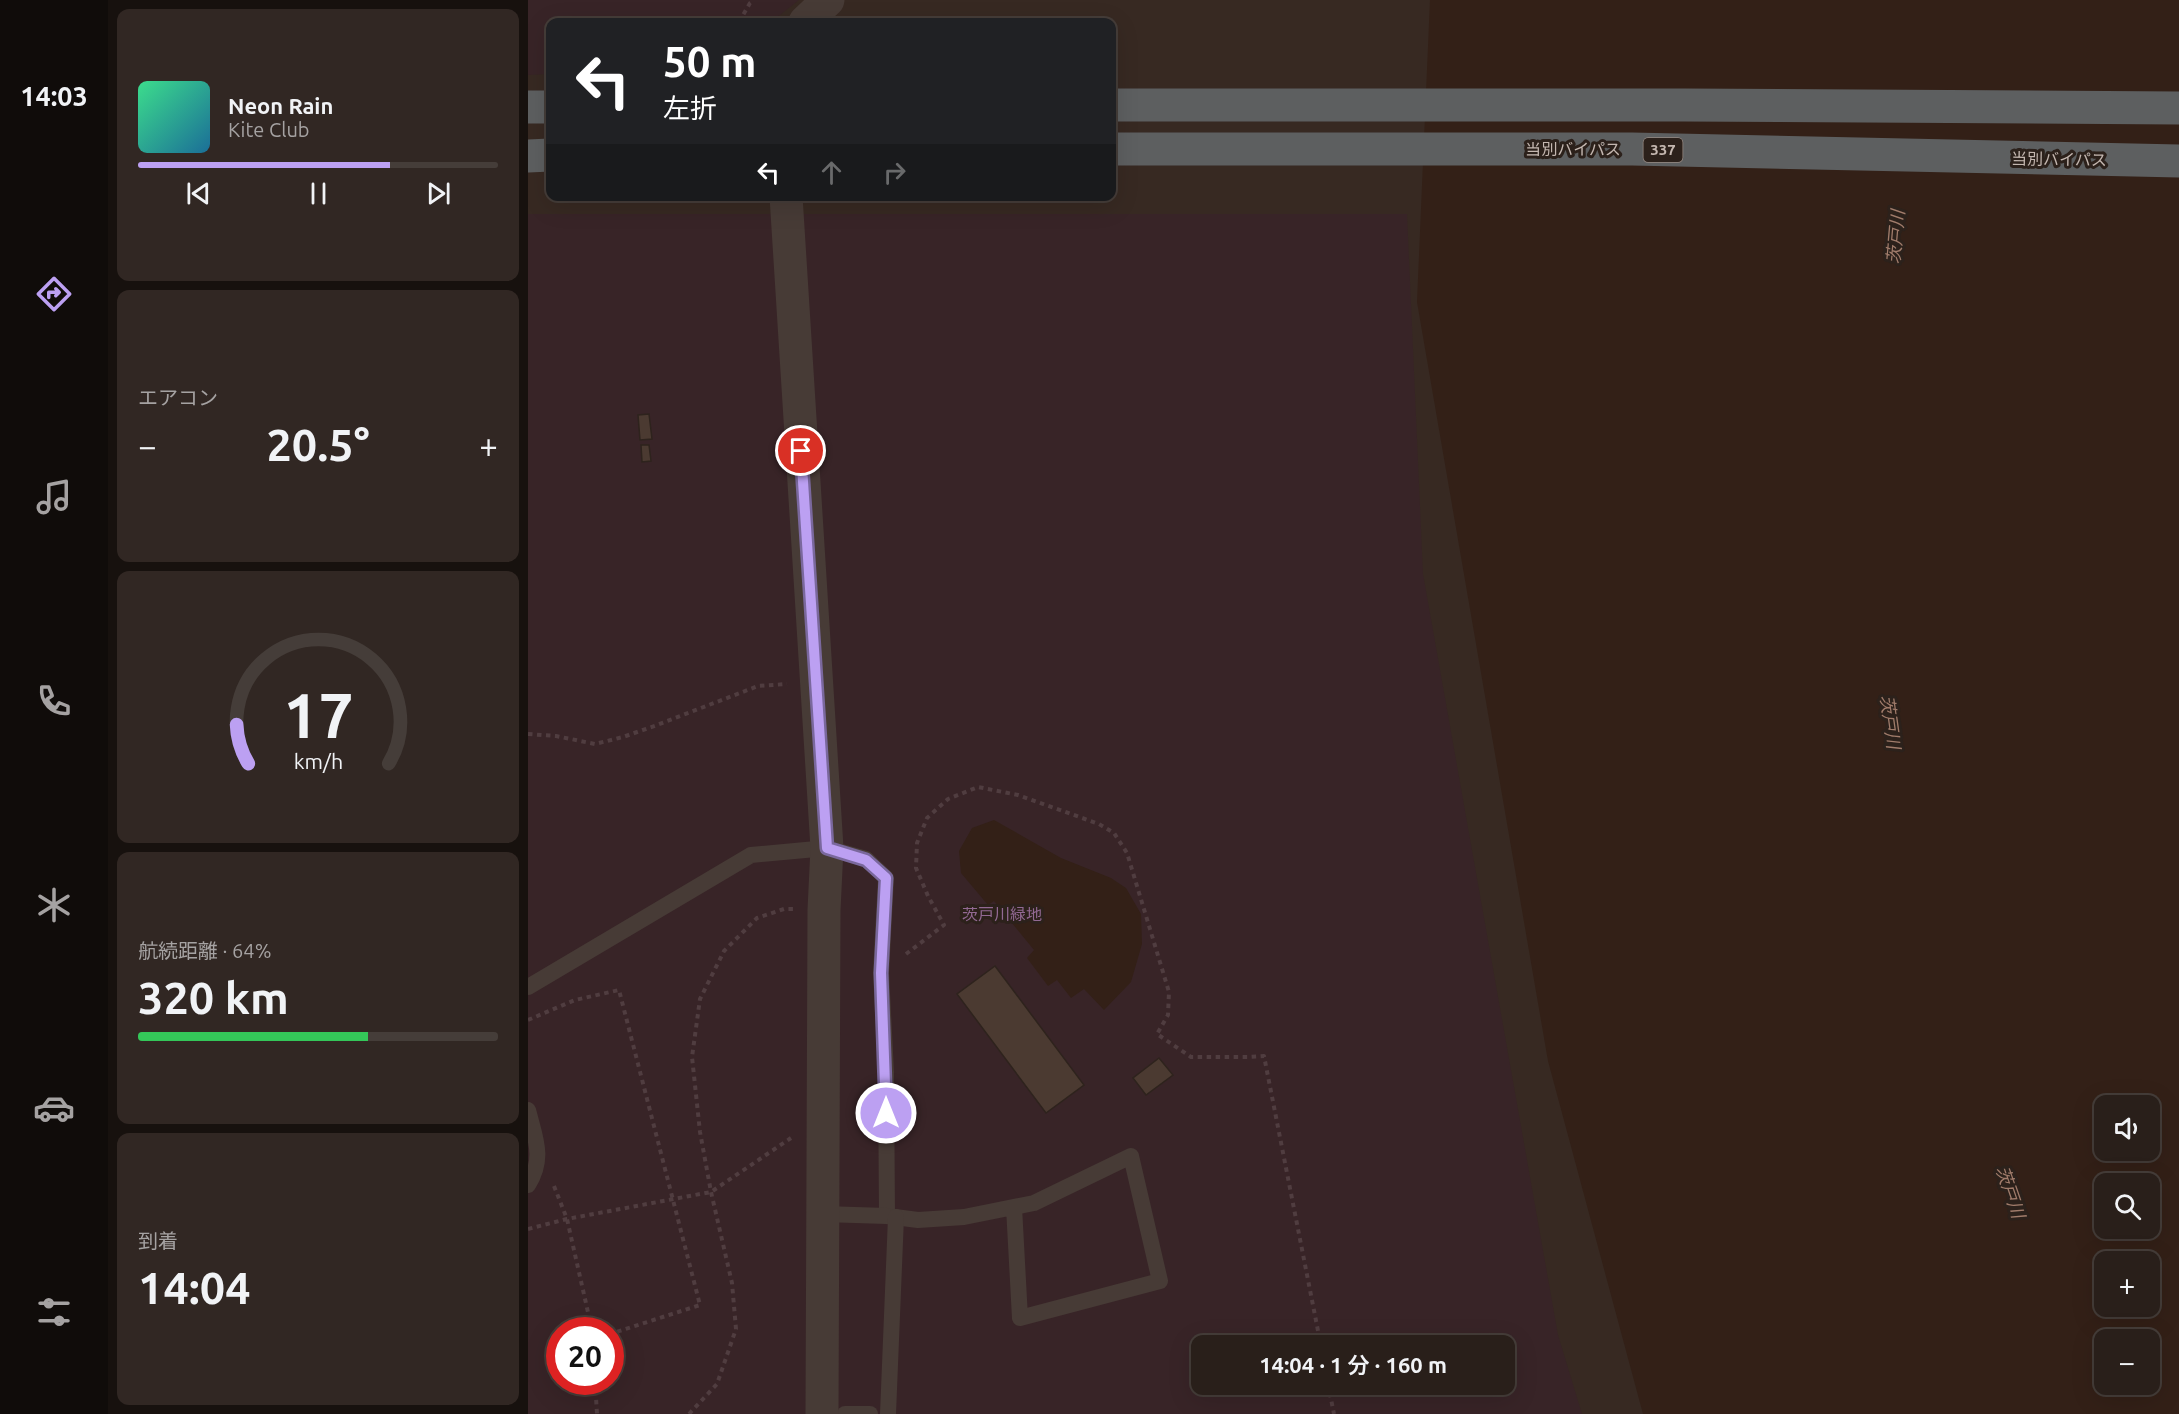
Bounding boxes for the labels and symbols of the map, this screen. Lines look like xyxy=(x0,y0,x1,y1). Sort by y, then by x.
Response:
road number: 337 xyxy=(1644,138,1682,162)
street label: 当別バイパス xyxy=(1525,140,1621,158)
street label: 当別バイパス xyxy=(2011,149,2107,169)
water label: 茨戸川 xyxy=(1883,207,1907,265)
pin xyxy=(775,425,826,476)
water label: 茨戸川 xyxy=(1877,694,1905,752)
park label: 茨戸川緑地 xyxy=(962,905,1042,923)
position arrow xyxy=(854,1081,918,1145)
water label: 茨戸川 xyxy=(1993,1163,2030,1222)
speed limit sign: 20 xyxy=(546,1317,624,1395)

